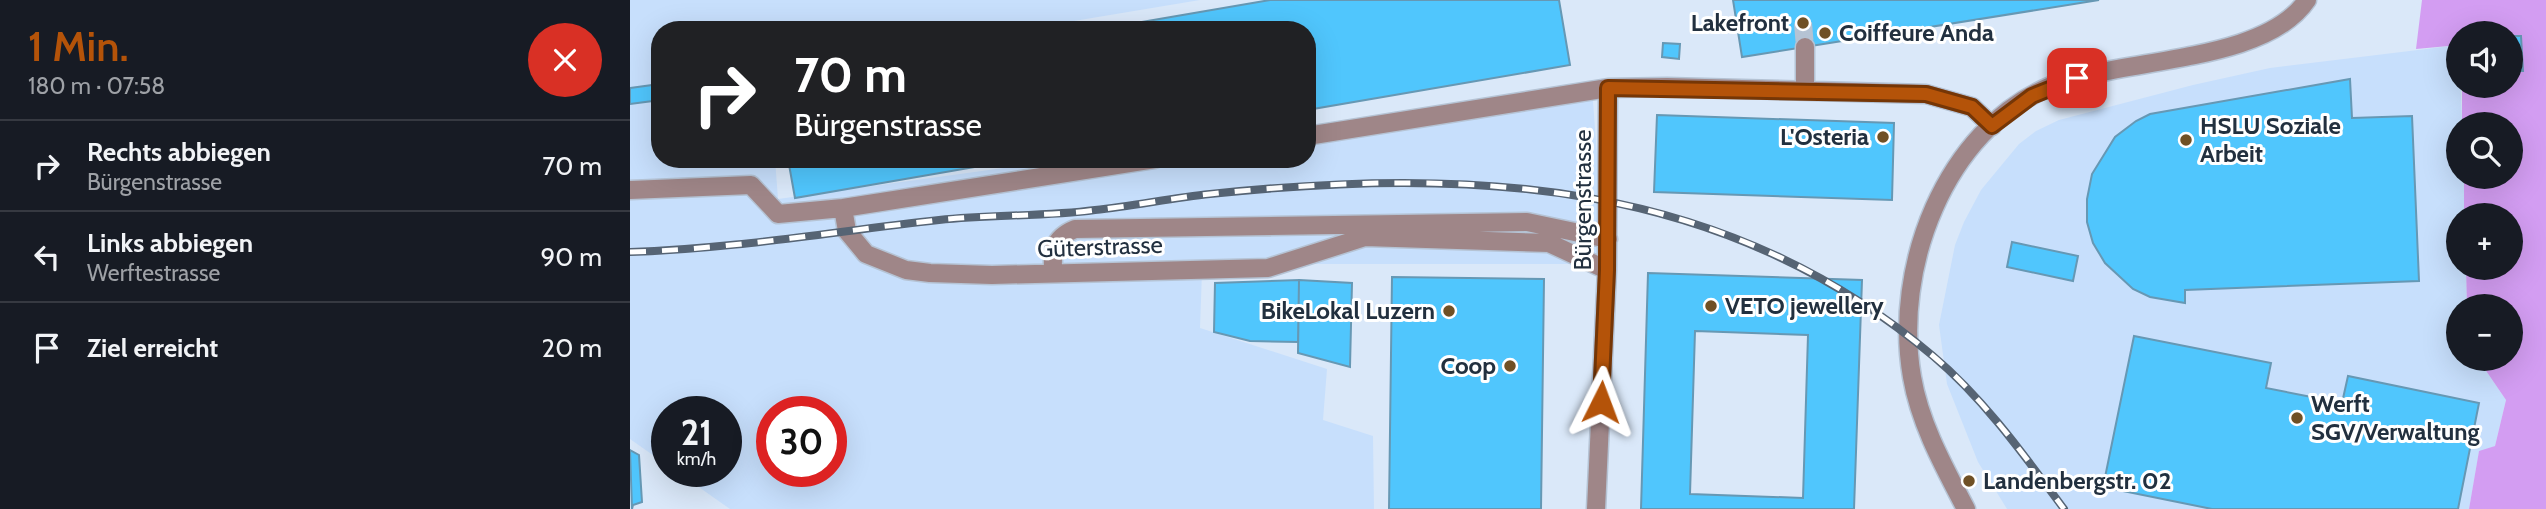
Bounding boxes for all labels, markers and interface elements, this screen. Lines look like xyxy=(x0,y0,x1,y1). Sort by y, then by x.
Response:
place label: Lakefront xyxy=(1691,8,1789,37)
marker: Lakefront xyxy=(1795,15,1811,31)
place label: Coiffeure Anda xyxy=(1839,18,1994,47)
text: 1 Min. xyxy=(28,20,129,72)
map controls xyxy=(2446,21,2523,371)
button: sound xyxy=(2446,21,2523,98)
button: close xyxy=(528,23,602,97)
marker: Coiffeure Anda xyxy=(1817,25,1833,41)
text: 70 m xyxy=(794,45,907,104)
pin xyxy=(2047,48,2107,108)
icon: right xyxy=(679,49,770,140)
icon: arrive xyxy=(2058,59,2096,97)
text: 180 m · 07:58 xyxy=(28,72,165,100)
text: Bürgenstrasse xyxy=(794,105,982,144)
place label: HSLU Soziale Arbeit xyxy=(2200,111,2341,168)
button: search xyxy=(2446,112,2523,189)
place label: L'Osteria xyxy=(1780,122,1869,151)
street label: Bürgenstrasse xyxy=(1568,129,1597,271)
marker: L'Osteria xyxy=(1875,129,1891,145)
marker: HSLU Soziale Arbeit xyxy=(2178,132,2194,148)
text: Rechts abbiegen xyxy=(87,136,271,168)
icon: right xyxy=(28,147,66,185)
text: 70 m xyxy=(542,150,602,182)
text: Bürgenstrasse xyxy=(87,168,222,196)
button: + xyxy=(2446,203,2523,280)
text: Links abbiegen xyxy=(87,227,253,259)
street label: Güterstrasse xyxy=(1037,230,1163,263)
icon: left xyxy=(28,238,66,276)
text: 90 m xyxy=(540,241,602,273)
text: Werftestrasse xyxy=(87,259,220,287)
place label: VETO jewellery xyxy=(1725,291,1884,320)
button: − xyxy=(2446,294,2523,371)
place label: BikeLokal Luzern xyxy=(1261,296,1435,325)
marker: VETO jewellery xyxy=(1703,298,1719,314)
marker: BikeLokal Luzern xyxy=(1441,303,1457,319)
icon: arrive xyxy=(28,329,66,367)
text: Ziel erreicht xyxy=(87,332,218,364)
text: 20 m xyxy=(542,332,602,364)
place label: Coop xyxy=(1441,351,1496,380)
marker: Coop xyxy=(1502,358,1518,374)
position arrow xyxy=(1564,365,1638,439)
place label: Werft SGV/Verwaltung xyxy=(2311,389,2479,446)
speed limit sign: 30 xyxy=(756,396,847,487)
marker: Werft SGV/Verwaltung xyxy=(2289,410,2305,426)
text: 21 xyxy=(681,411,712,454)
text: km/h xyxy=(677,448,716,470)
place label: Landenbergstr. 02 xyxy=(1983,466,2171,495)
marker: Landenbergstr. 02 xyxy=(1961,473,1977,489)

